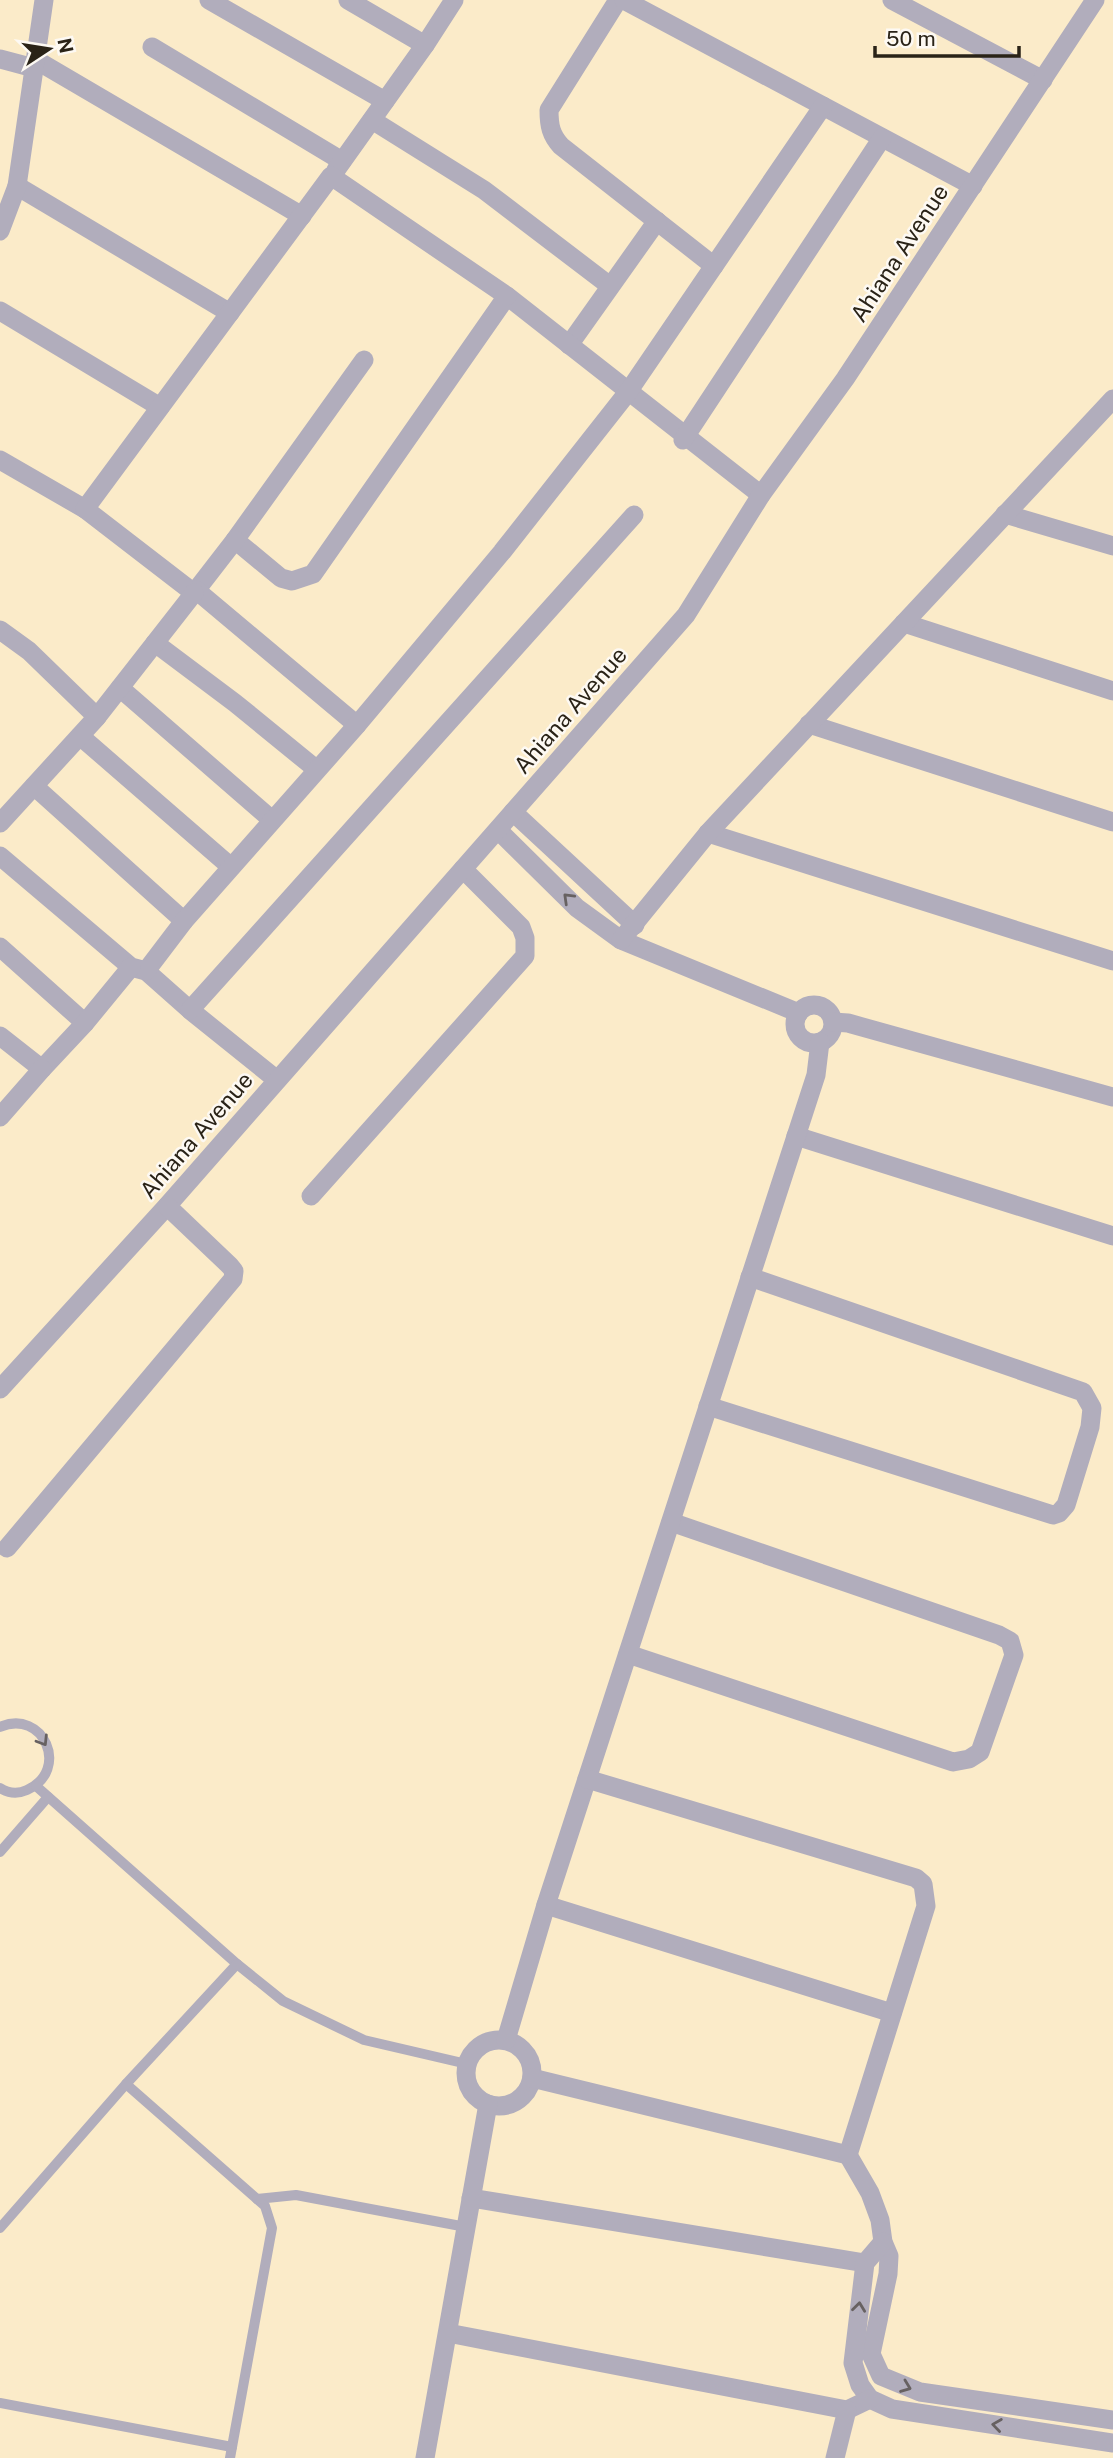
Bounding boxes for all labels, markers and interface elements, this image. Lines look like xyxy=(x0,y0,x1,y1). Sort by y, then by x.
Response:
north arrow xyxy=(14,14,84,84)
scale bar xyxy=(875,14,1018,58)
text: 50 m xyxy=(886,26,936,51)
text: N xyxy=(53,36,78,55)
street label: Ahiana Avenue xyxy=(845,179,953,327)
street label: Ahiana Avenue xyxy=(508,641,632,779)
one-way arrow xyxy=(563,894,576,907)
street label: Ahiana Avenue xyxy=(134,1066,258,1204)
one-way arrow xyxy=(34,1733,47,1746)
one-way arrow xyxy=(852,2301,867,2313)
one-way arrow xyxy=(899,2378,911,2392)
one-way arrow xyxy=(991,2417,1003,2432)

